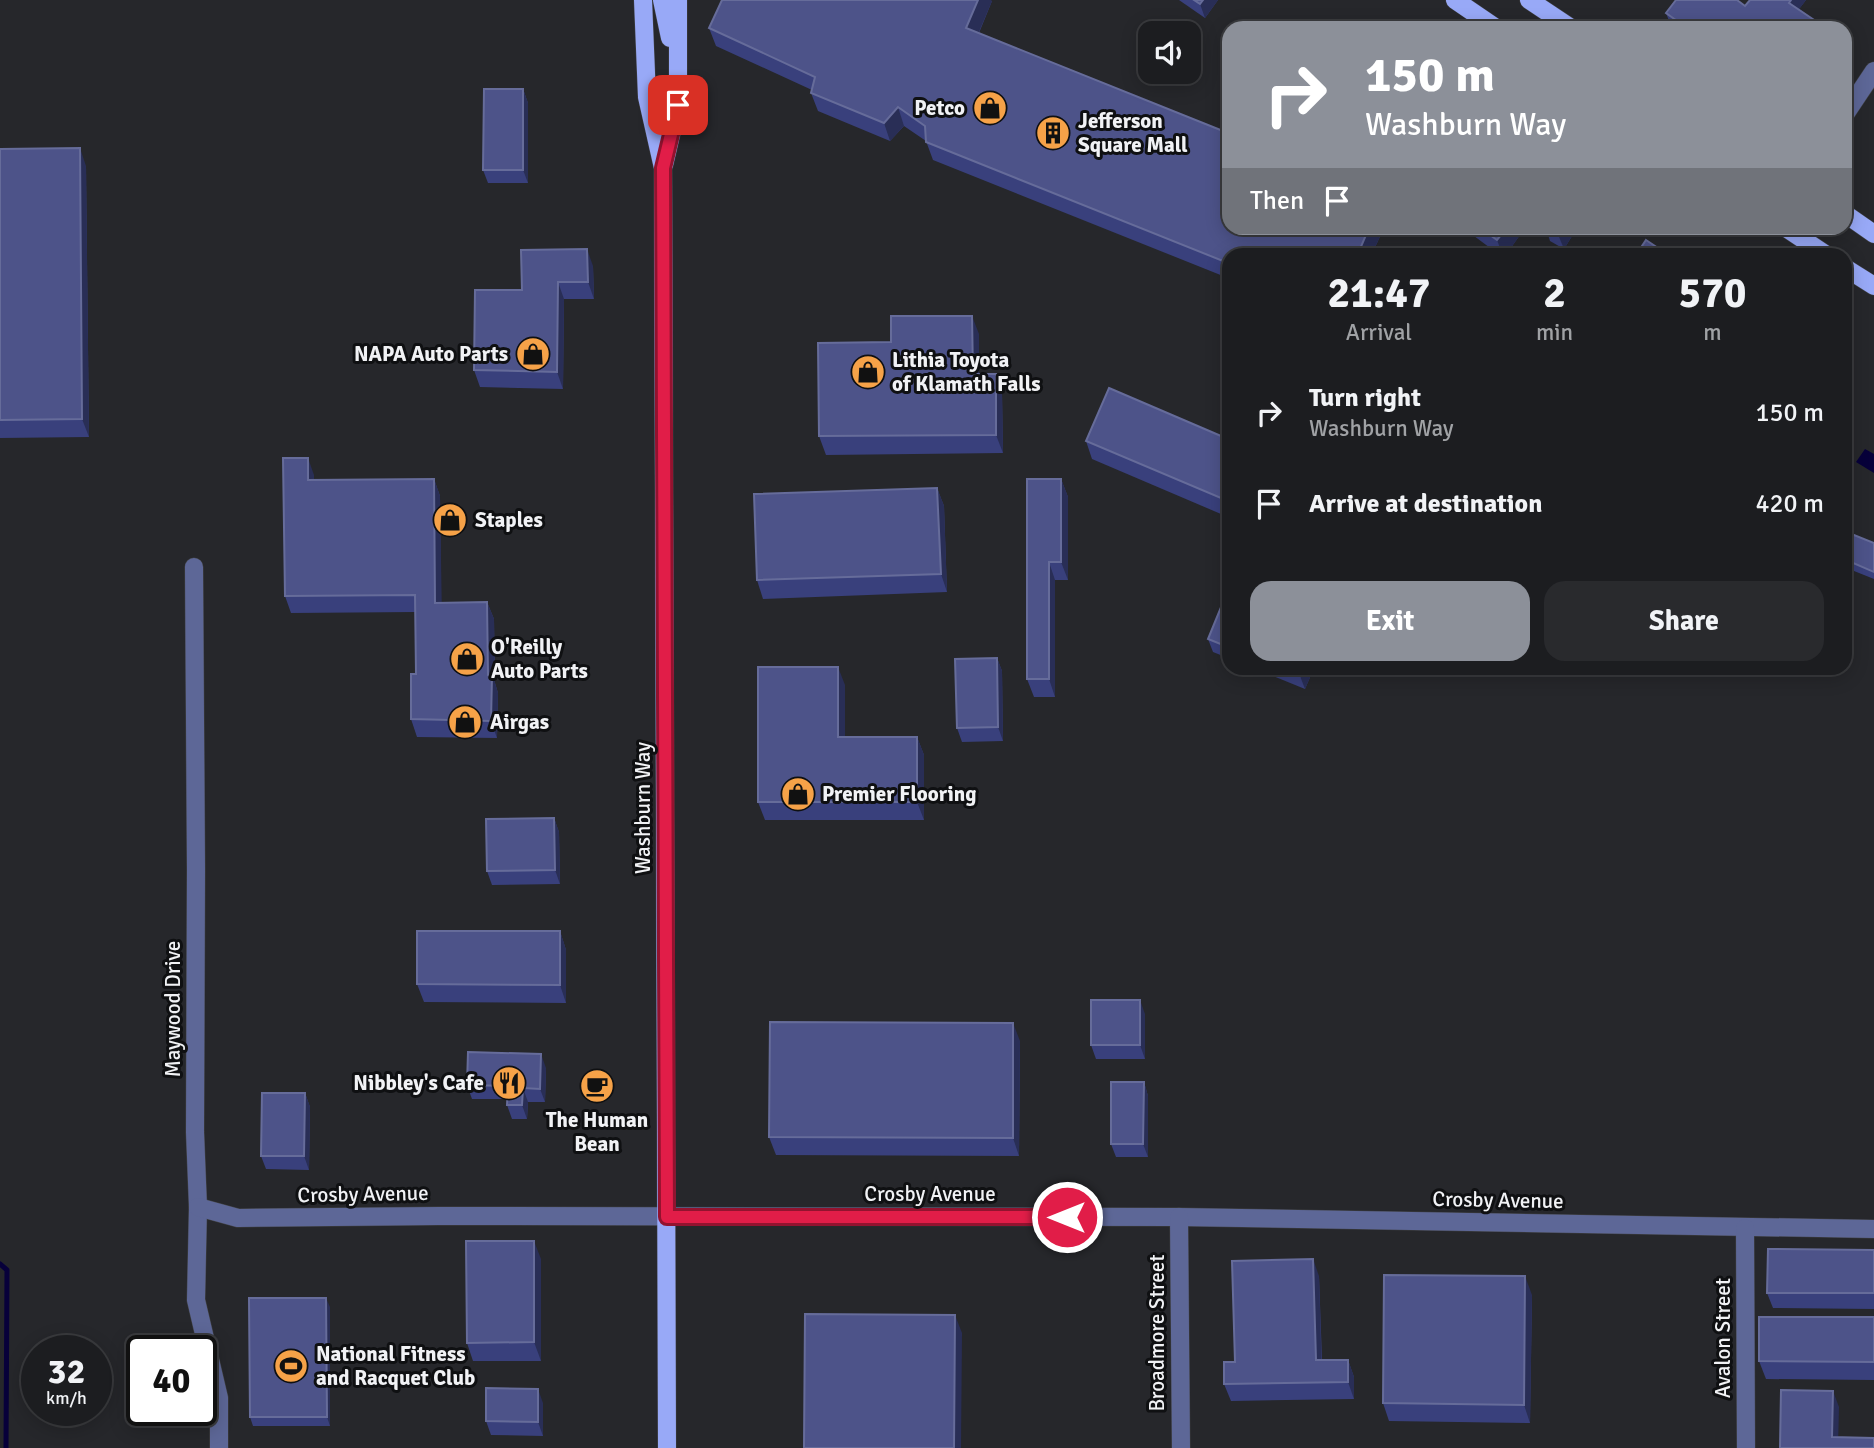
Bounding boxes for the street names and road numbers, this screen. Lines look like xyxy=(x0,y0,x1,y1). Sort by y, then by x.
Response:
street label: Washburn Way xyxy=(630,742,656,874)
street label: Maywood Drive xyxy=(160,941,186,1077)
street label: Crosby Avenue xyxy=(297,1180,429,1208)
street label: Crosby Avenue xyxy=(864,1181,996,1207)
street label: Crosby Avenue xyxy=(1432,1186,1564,1214)
street label: Broadmore Street xyxy=(1144,1254,1170,1412)
street label: Avalon Street xyxy=(1710,1278,1736,1398)

